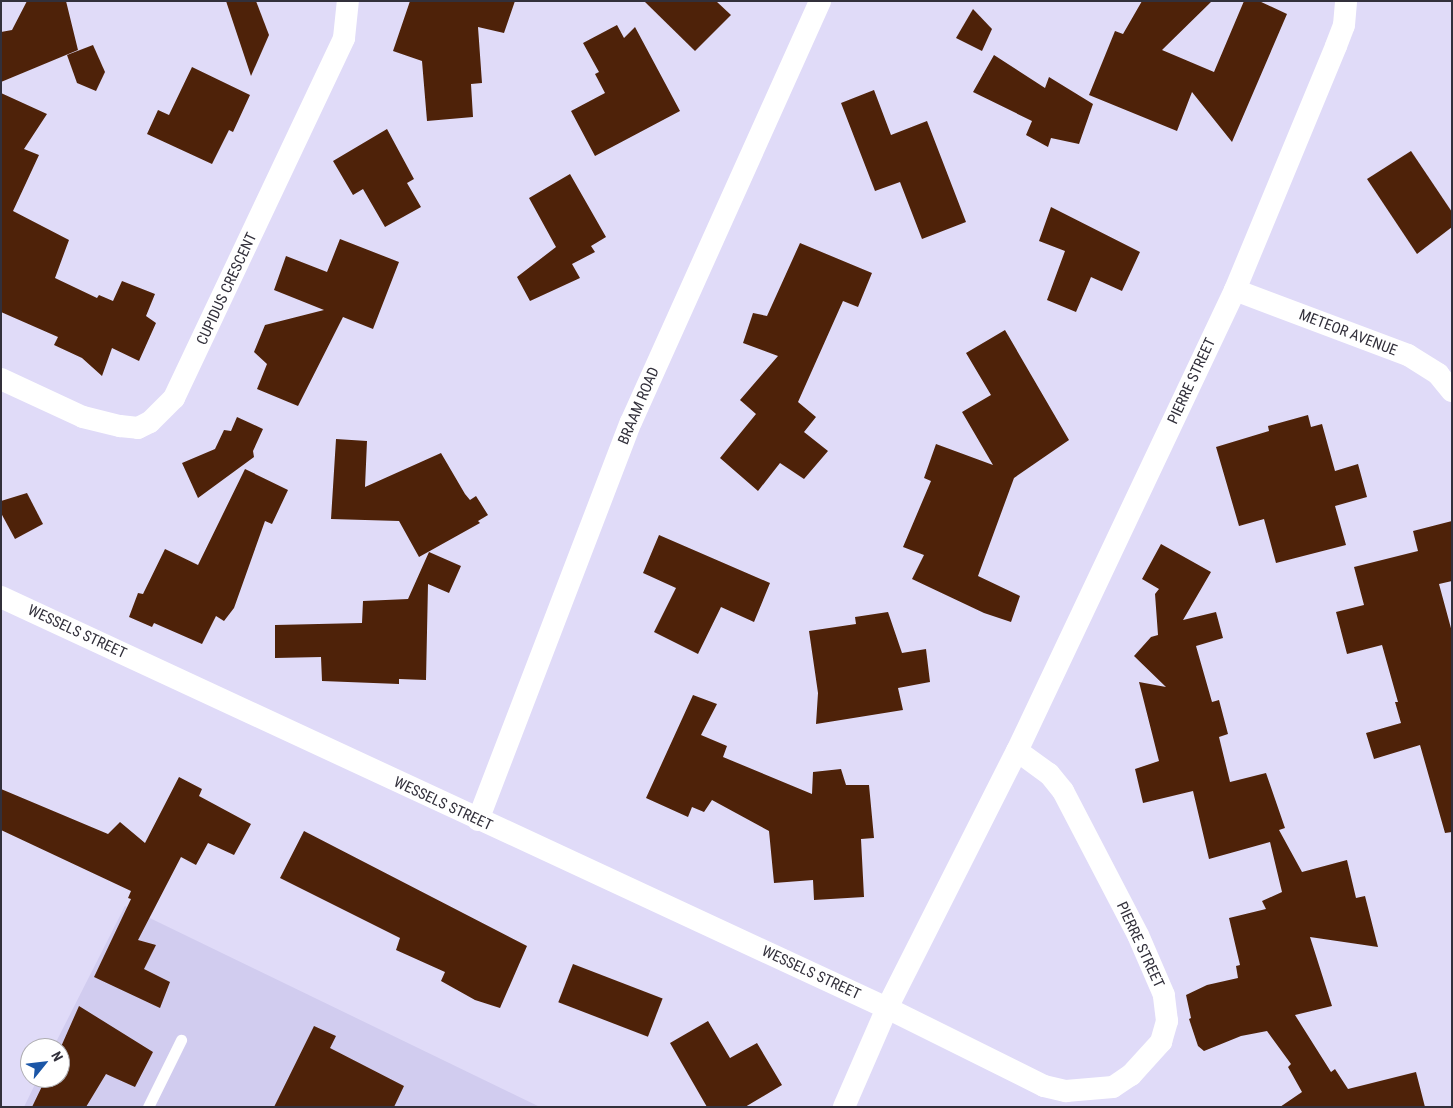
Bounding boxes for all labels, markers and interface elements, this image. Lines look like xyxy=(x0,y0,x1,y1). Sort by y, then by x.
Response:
street label: CUPIDUS CRESCENT xyxy=(193,230,261,348)
street label: METEOR AVENUE xyxy=(1296,306,1400,360)
street label: PIERRE STREET xyxy=(1164,335,1220,427)
street label: BRAAM ROAD xyxy=(615,365,663,447)
street label: WESSELS STREET xyxy=(25,601,129,663)
street label: WESSELS STREET xyxy=(391,773,495,835)
street label: PIERRE STREET xyxy=(1112,899,1168,991)
street label: WESSELS STREET xyxy=(759,942,863,1004)
north arrow xyxy=(20,1038,70,1088)
text: N xyxy=(48,1049,66,1064)

